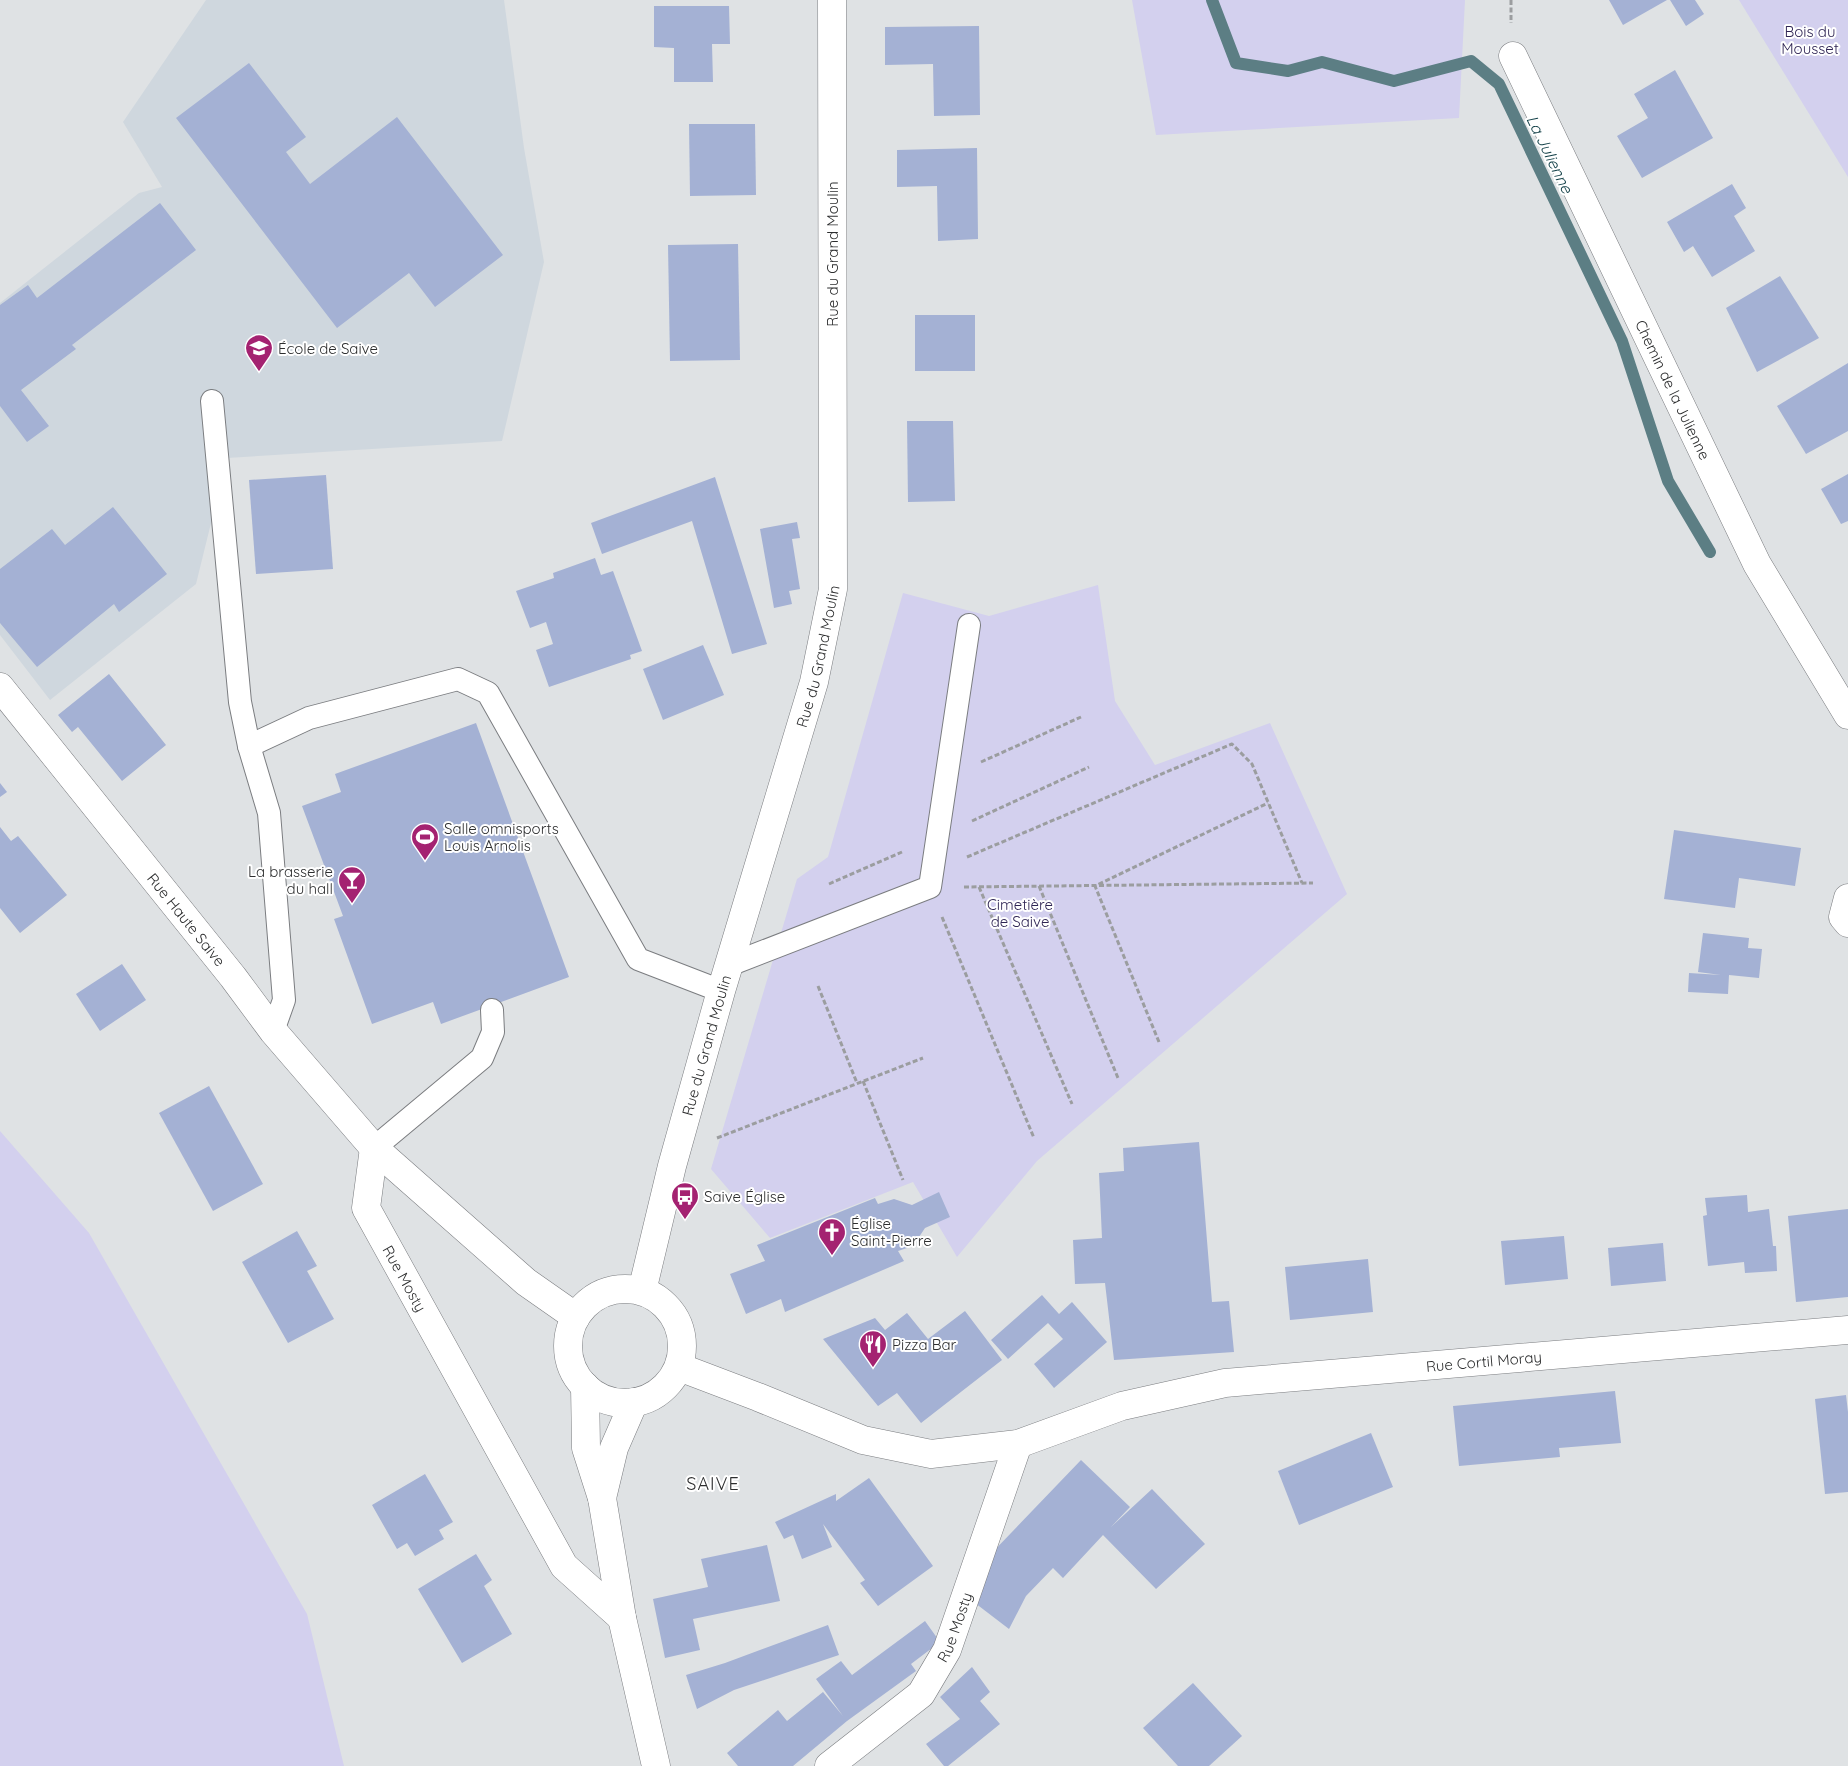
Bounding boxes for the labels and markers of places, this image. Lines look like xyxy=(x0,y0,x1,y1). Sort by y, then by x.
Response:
school or university icon: École de Saive xyxy=(244,333,274,372)
place label: École de Saive xyxy=(278,339,378,358)
place label: Salle omnisports Louis Arnolis xyxy=(444,819,559,855)
sports icon: Salle omnisports Louis Arnolis xyxy=(410,822,440,861)
place label: La brasserie du hall xyxy=(248,862,333,898)
bar icon: La brasserie du hall xyxy=(337,865,367,904)
bus stop icon: Saive Église xyxy=(670,1181,700,1220)
place label: Saive Église xyxy=(704,1187,785,1206)
place label: Église Saint-Pierre xyxy=(851,1214,932,1250)
church icon: Église Saint-Pierre xyxy=(817,1217,847,1256)
restaurant icon: Pizza Bar xyxy=(858,1329,888,1368)
place label: Pizza Bar xyxy=(892,1335,957,1354)

